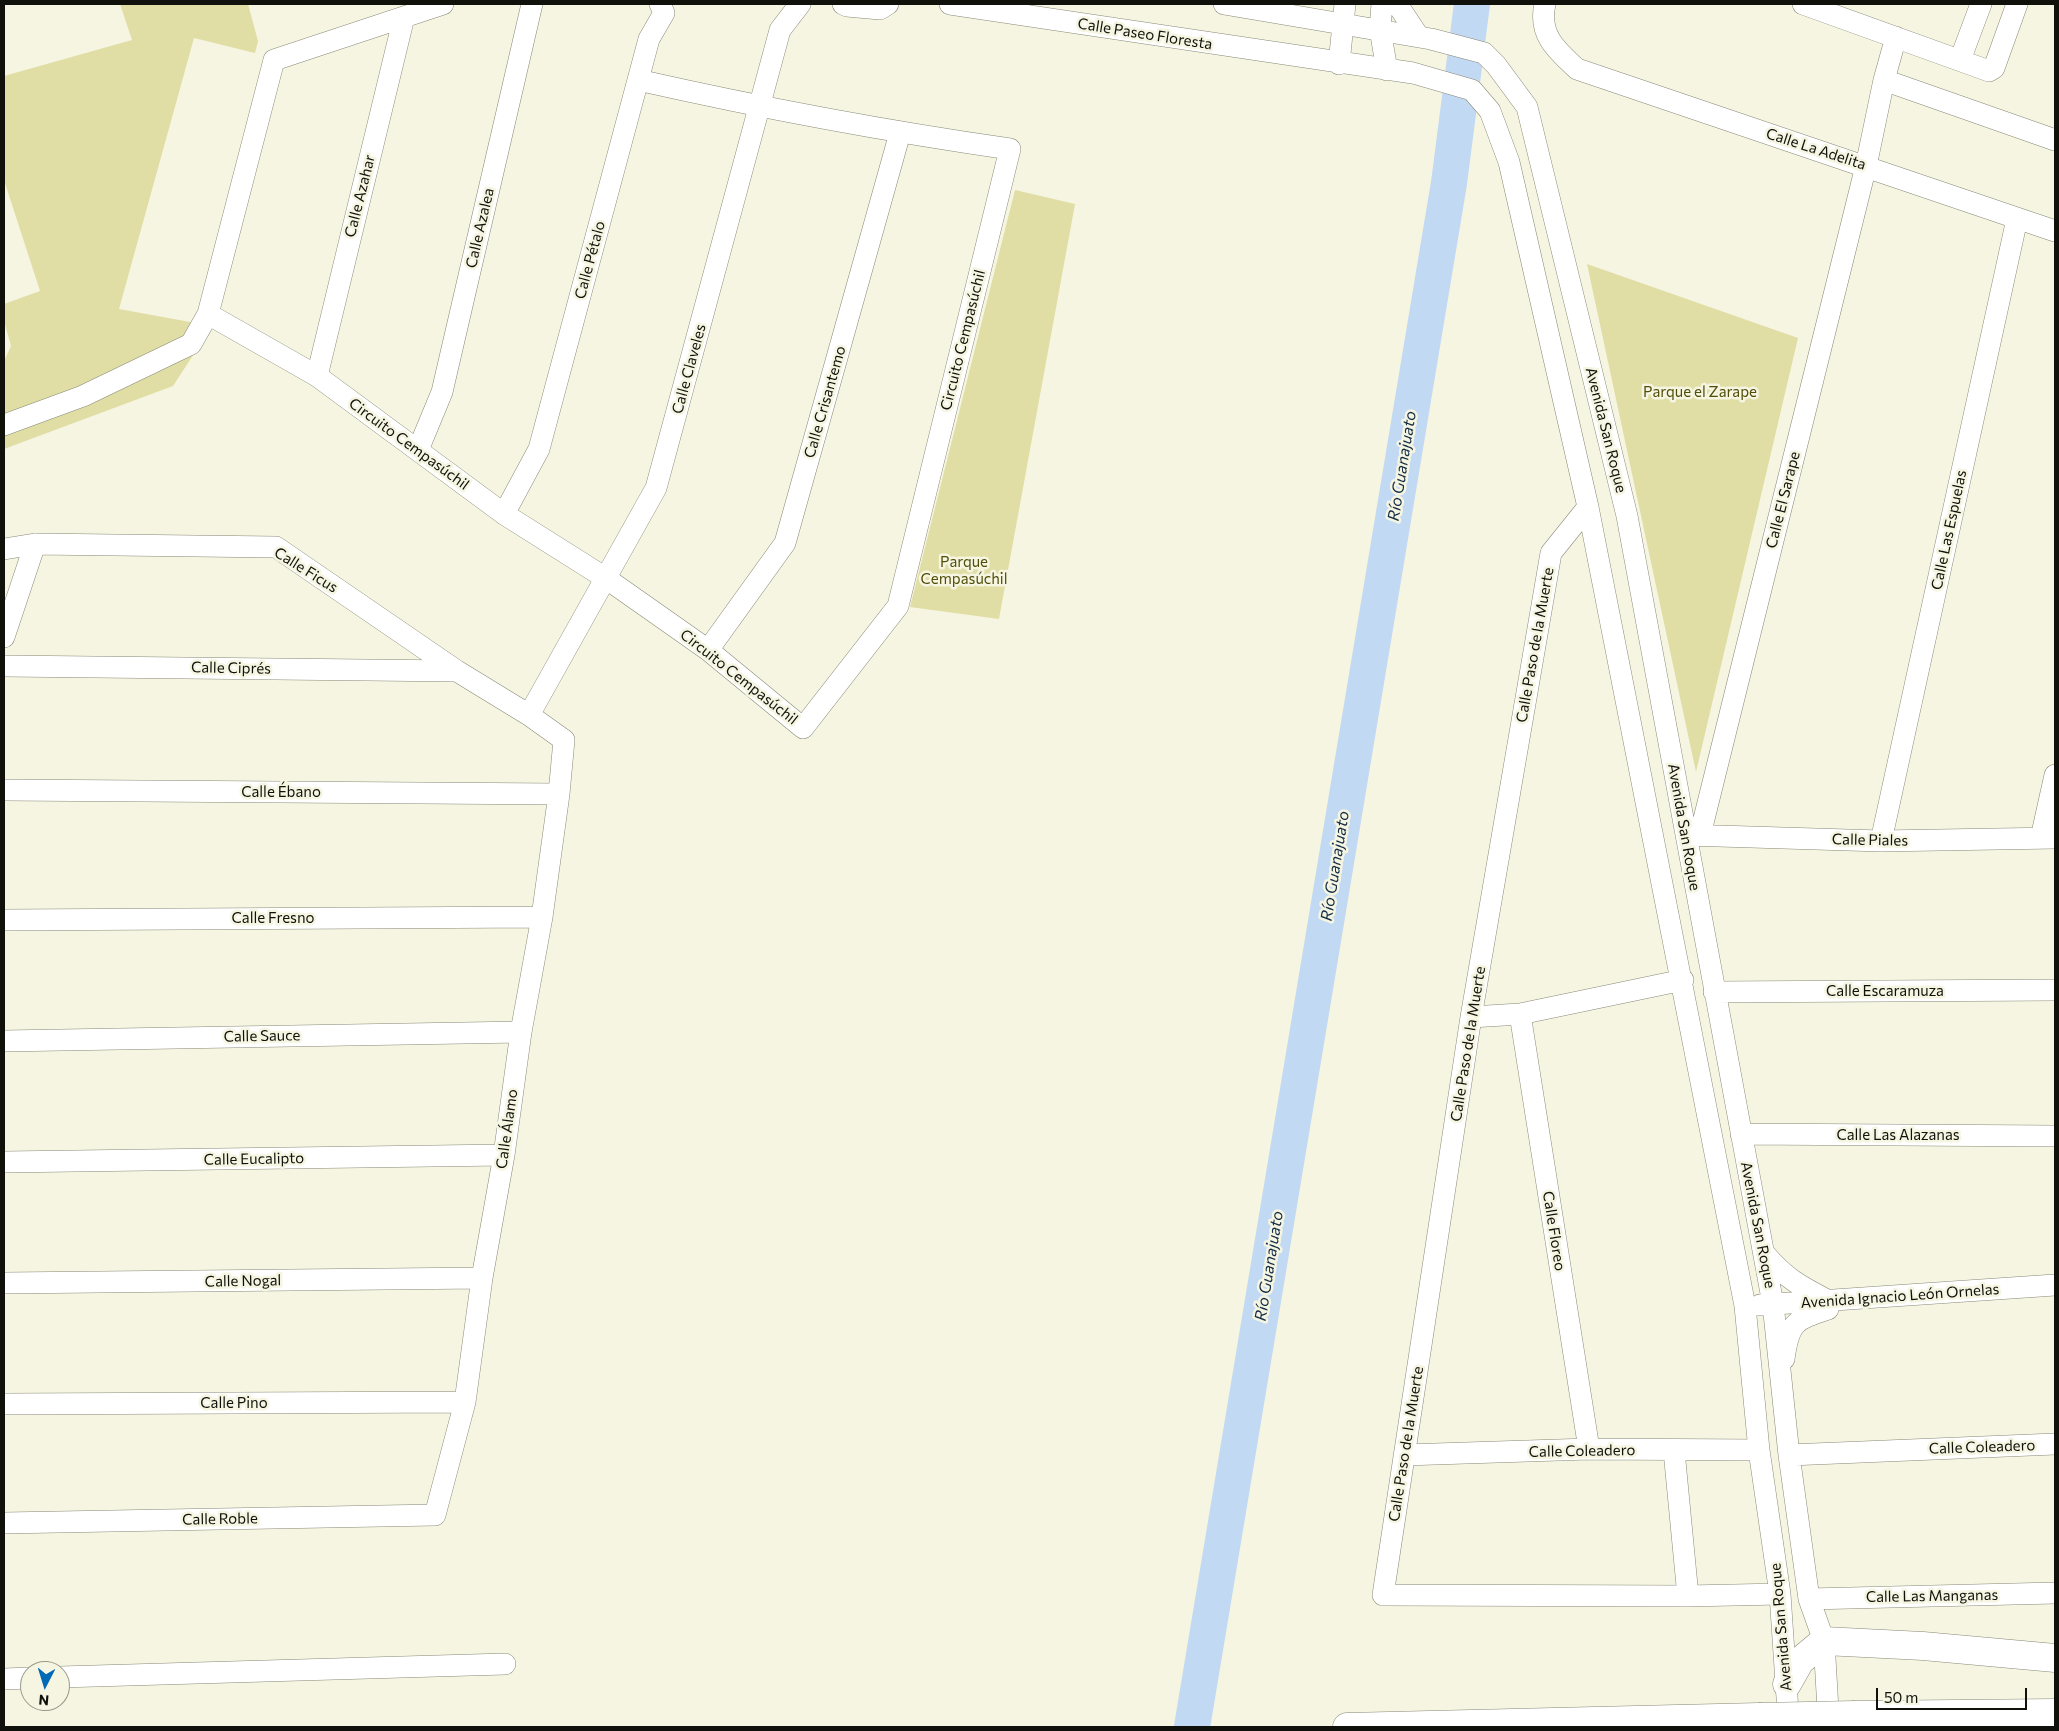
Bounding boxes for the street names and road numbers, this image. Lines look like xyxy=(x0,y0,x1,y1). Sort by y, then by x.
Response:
street label: Calle Paseo Floresta xyxy=(1076,14,1214,54)
street label: Calle La Adelita xyxy=(1764,124,1868,174)
street label: Calle Azahar xyxy=(341,153,379,239)
street label: Calle Azalea xyxy=(462,186,498,270)
street label: Calle Pétalo xyxy=(571,219,609,301)
street label: Circuito Cempasúchil xyxy=(937,268,989,412)
street label: Calle Claveles xyxy=(668,322,710,416)
street label: Calle Crisantemo xyxy=(800,344,850,460)
street label: Avenida San Roque xyxy=(1582,365,1630,495)
street label: Circuito Cempasúchil xyxy=(345,394,473,494)
street label: Calle El Sarape xyxy=(1762,450,1804,550)
street label: Calle Las Espuelas xyxy=(1928,468,1970,592)
street label: Calle Ficus xyxy=(271,543,341,597)
street label: Calle Paso de la Muerte xyxy=(1513,566,1557,724)
street label: Circuito Cempasúchil xyxy=(677,625,801,729)
street label: Calle Ciprés xyxy=(191,658,271,678)
street label: Avenida San Roque xyxy=(1664,762,1704,892)
street label: Calle Ébano xyxy=(241,783,321,801)
street label: Calle Piales xyxy=(1832,830,1908,850)
street label: Calle Fresno xyxy=(232,909,314,927)
street label: Calle Paso de la Muerte xyxy=(1447,965,1489,1123)
street label: Calle Escaramuza xyxy=(1826,982,1944,1000)
street label: Calle Sauce xyxy=(223,1026,301,1046)
street label: Calle Álamo xyxy=(492,1088,522,1170)
street label: Calle Las Alazanas xyxy=(1836,1126,1960,1144)
street label: Calle Eucalipto xyxy=(204,1149,304,1169)
street label: Avenida San Roque xyxy=(1737,1160,1779,1290)
street label: Calle Floreo xyxy=(1539,1190,1569,1272)
street label: Calle Nogal xyxy=(205,1271,281,1291)
street label: Avenida Ignacio León Ornelas xyxy=(1800,1280,2000,1312)
street label: Calle Paso de la Muerte xyxy=(1385,1365,1427,1523)
street label: Calle Pino xyxy=(200,1394,268,1412)
street label: Calle Coleadero xyxy=(1928,1436,2036,1458)
street label: Calle Coleadero xyxy=(1529,1441,1635,1461)
street label: Calle Roble xyxy=(182,1509,258,1529)
street label: Avenida San Roque xyxy=(1766,1562,1796,1692)
street label: Calle Las Manganas xyxy=(1866,1586,1998,1606)

